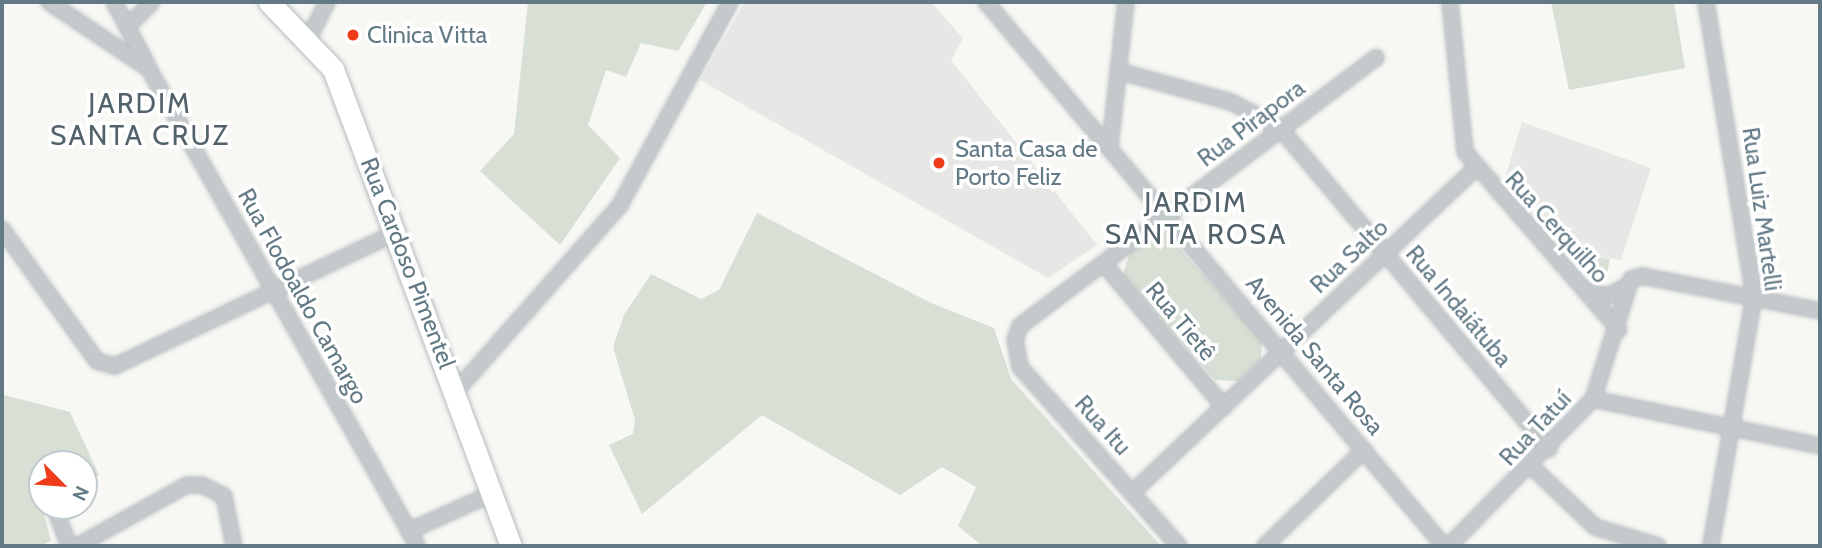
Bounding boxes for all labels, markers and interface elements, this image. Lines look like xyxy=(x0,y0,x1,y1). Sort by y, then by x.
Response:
place label: Clinica Vitta xyxy=(367,21,487,49)
marker: Clinica Vitta xyxy=(345,27,361,43)
street label: Rua Pirapora xyxy=(1192,73,1310,173)
district label: JARDIM SANTA CRUZ xyxy=(51,86,229,152)
street label: Rua Luiz Martelli xyxy=(1736,125,1788,293)
place label: Santa Casa de Porto Feliz xyxy=(955,135,1098,191)
marker: Santa Casa de Porto Feliz xyxy=(929,153,949,173)
street label: Rua Cardoso Pimentel xyxy=(355,154,461,372)
street label: Rua Cerquilho xyxy=(1499,165,1615,289)
street label: Rua Flodoaldo Camargo xyxy=(232,183,374,409)
district label: JARDIM SANTA ROSA xyxy=(1106,185,1286,251)
street label: Rua Salto xyxy=(1304,213,1394,299)
street label: Rua Indaiátuba xyxy=(1400,239,1518,373)
street label: Avenida Santa Rosa xyxy=(1240,270,1390,440)
street label: Rua Tietê xyxy=(1140,276,1222,366)
street label: Rua Tatuí xyxy=(1493,385,1577,471)
street label: Rua Itu xyxy=(1069,389,1137,461)
north arrow xyxy=(28,450,98,520)
text: N xyxy=(67,482,94,504)

